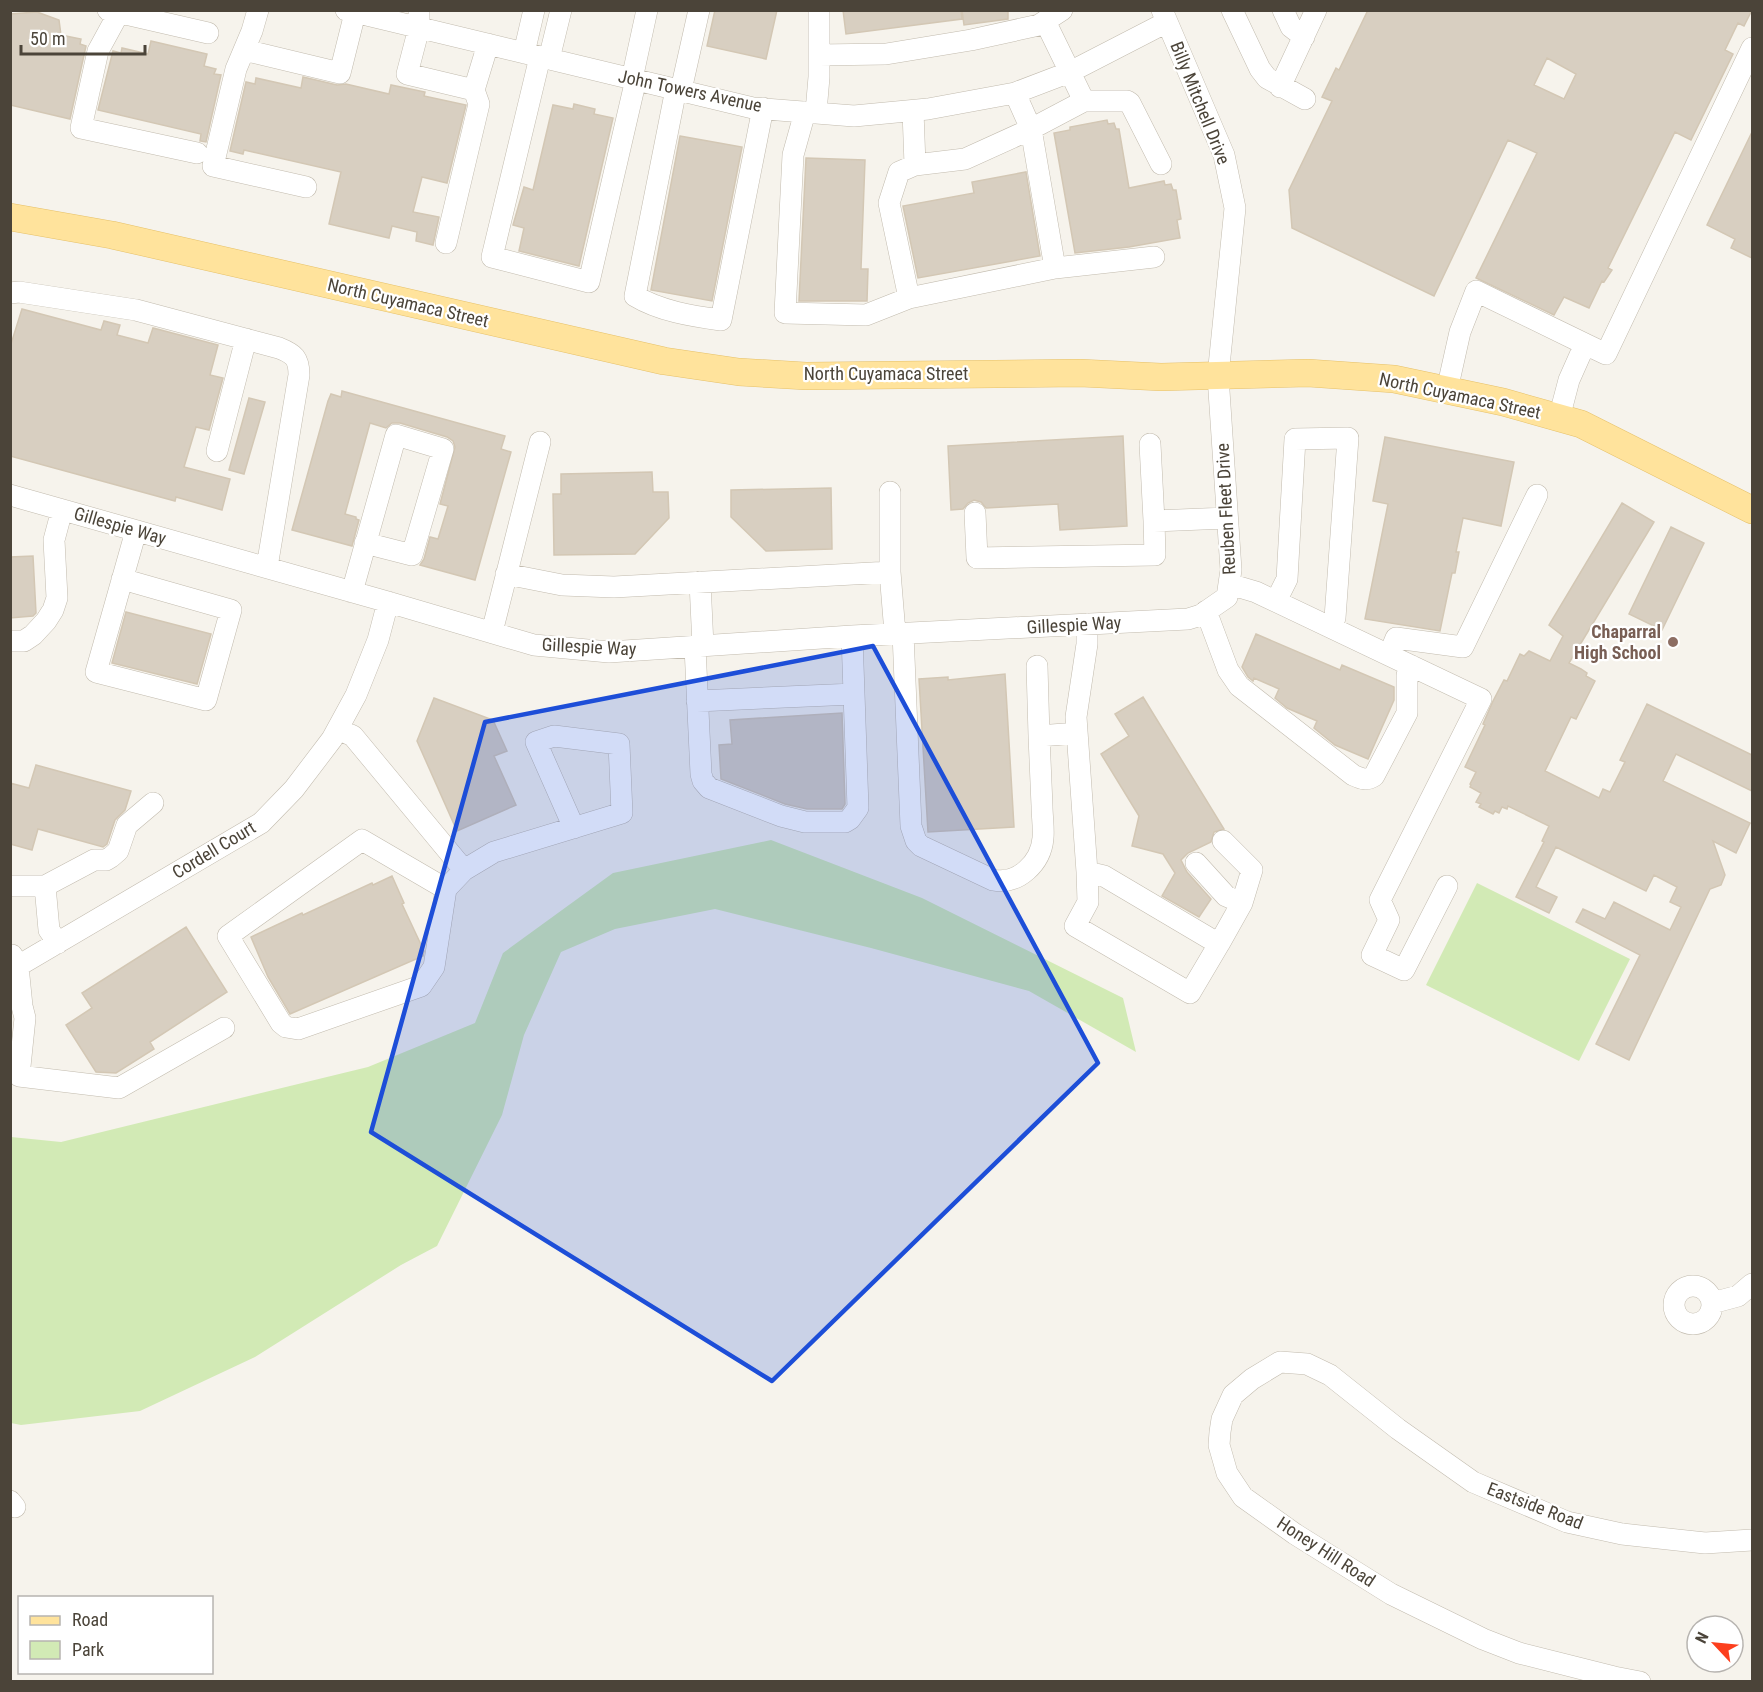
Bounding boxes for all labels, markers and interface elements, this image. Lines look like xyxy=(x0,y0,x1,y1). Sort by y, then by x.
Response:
scale bar xyxy=(21,18,146,56)
text: 50 m xyxy=(30,28,65,49)
street label: Billy Mitchell Drive xyxy=(1166,38,1235,167)
street label: John Towers Avenue xyxy=(616,65,764,116)
street label: North Cuyamaca Street xyxy=(326,274,491,331)
street label: North Cuyamaca Street xyxy=(804,363,968,384)
street label: North Cuyamaca Street xyxy=(1377,368,1543,423)
street label: Reuben Fleet Drive xyxy=(1212,443,1239,575)
street label: Gillespie Way xyxy=(72,502,169,549)
street label: Gillespie Way xyxy=(1026,612,1122,637)
place label: Chaparral High School xyxy=(1574,621,1661,663)
street label: Gillespie Way xyxy=(541,634,637,659)
marker: Chaparral High School xyxy=(1666,635,1680,649)
street label: Cordell Court xyxy=(168,816,259,883)
street label: Eastside Road xyxy=(1484,1478,1586,1533)
street label: Honey Hill Road xyxy=(1273,1512,1379,1591)
legend xyxy=(18,1596,213,1674)
text: Road xyxy=(72,1609,108,1630)
north arrow xyxy=(1685,1614,1745,1674)
text: N xyxy=(1691,1629,1713,1646)
text: Park xyxy=(72,1639,104,1660)

